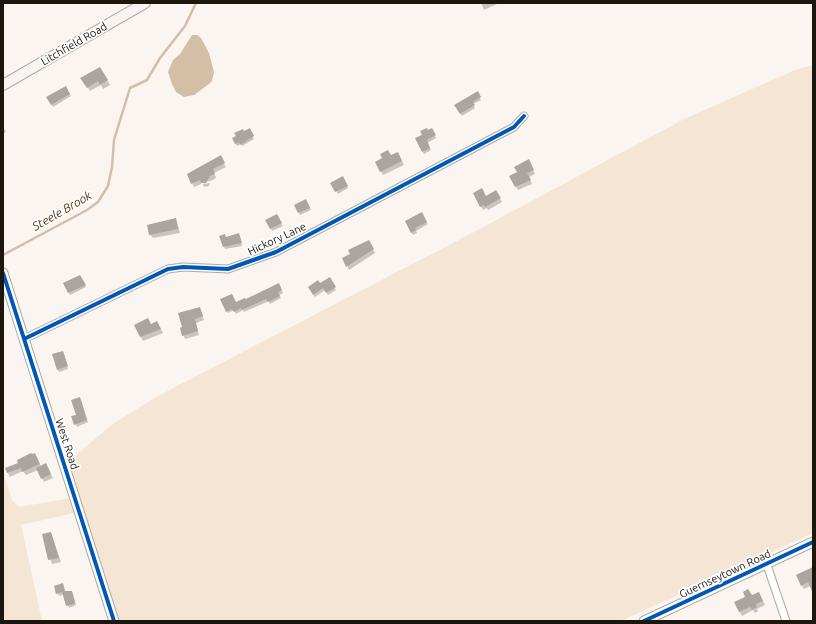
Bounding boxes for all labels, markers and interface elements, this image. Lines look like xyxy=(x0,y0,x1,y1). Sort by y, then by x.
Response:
street label: Litchfield Road xyxy=(39,20,109,68)
water label: Steele Brook xyxy=(30,188,94,234)
street label: Hickory Lane xyxy=(246,220,308,258)
street label: West Road xyxy=(53,417,81,471)
street label: Guernseytown Road xyxy=(677,547,773,601)

